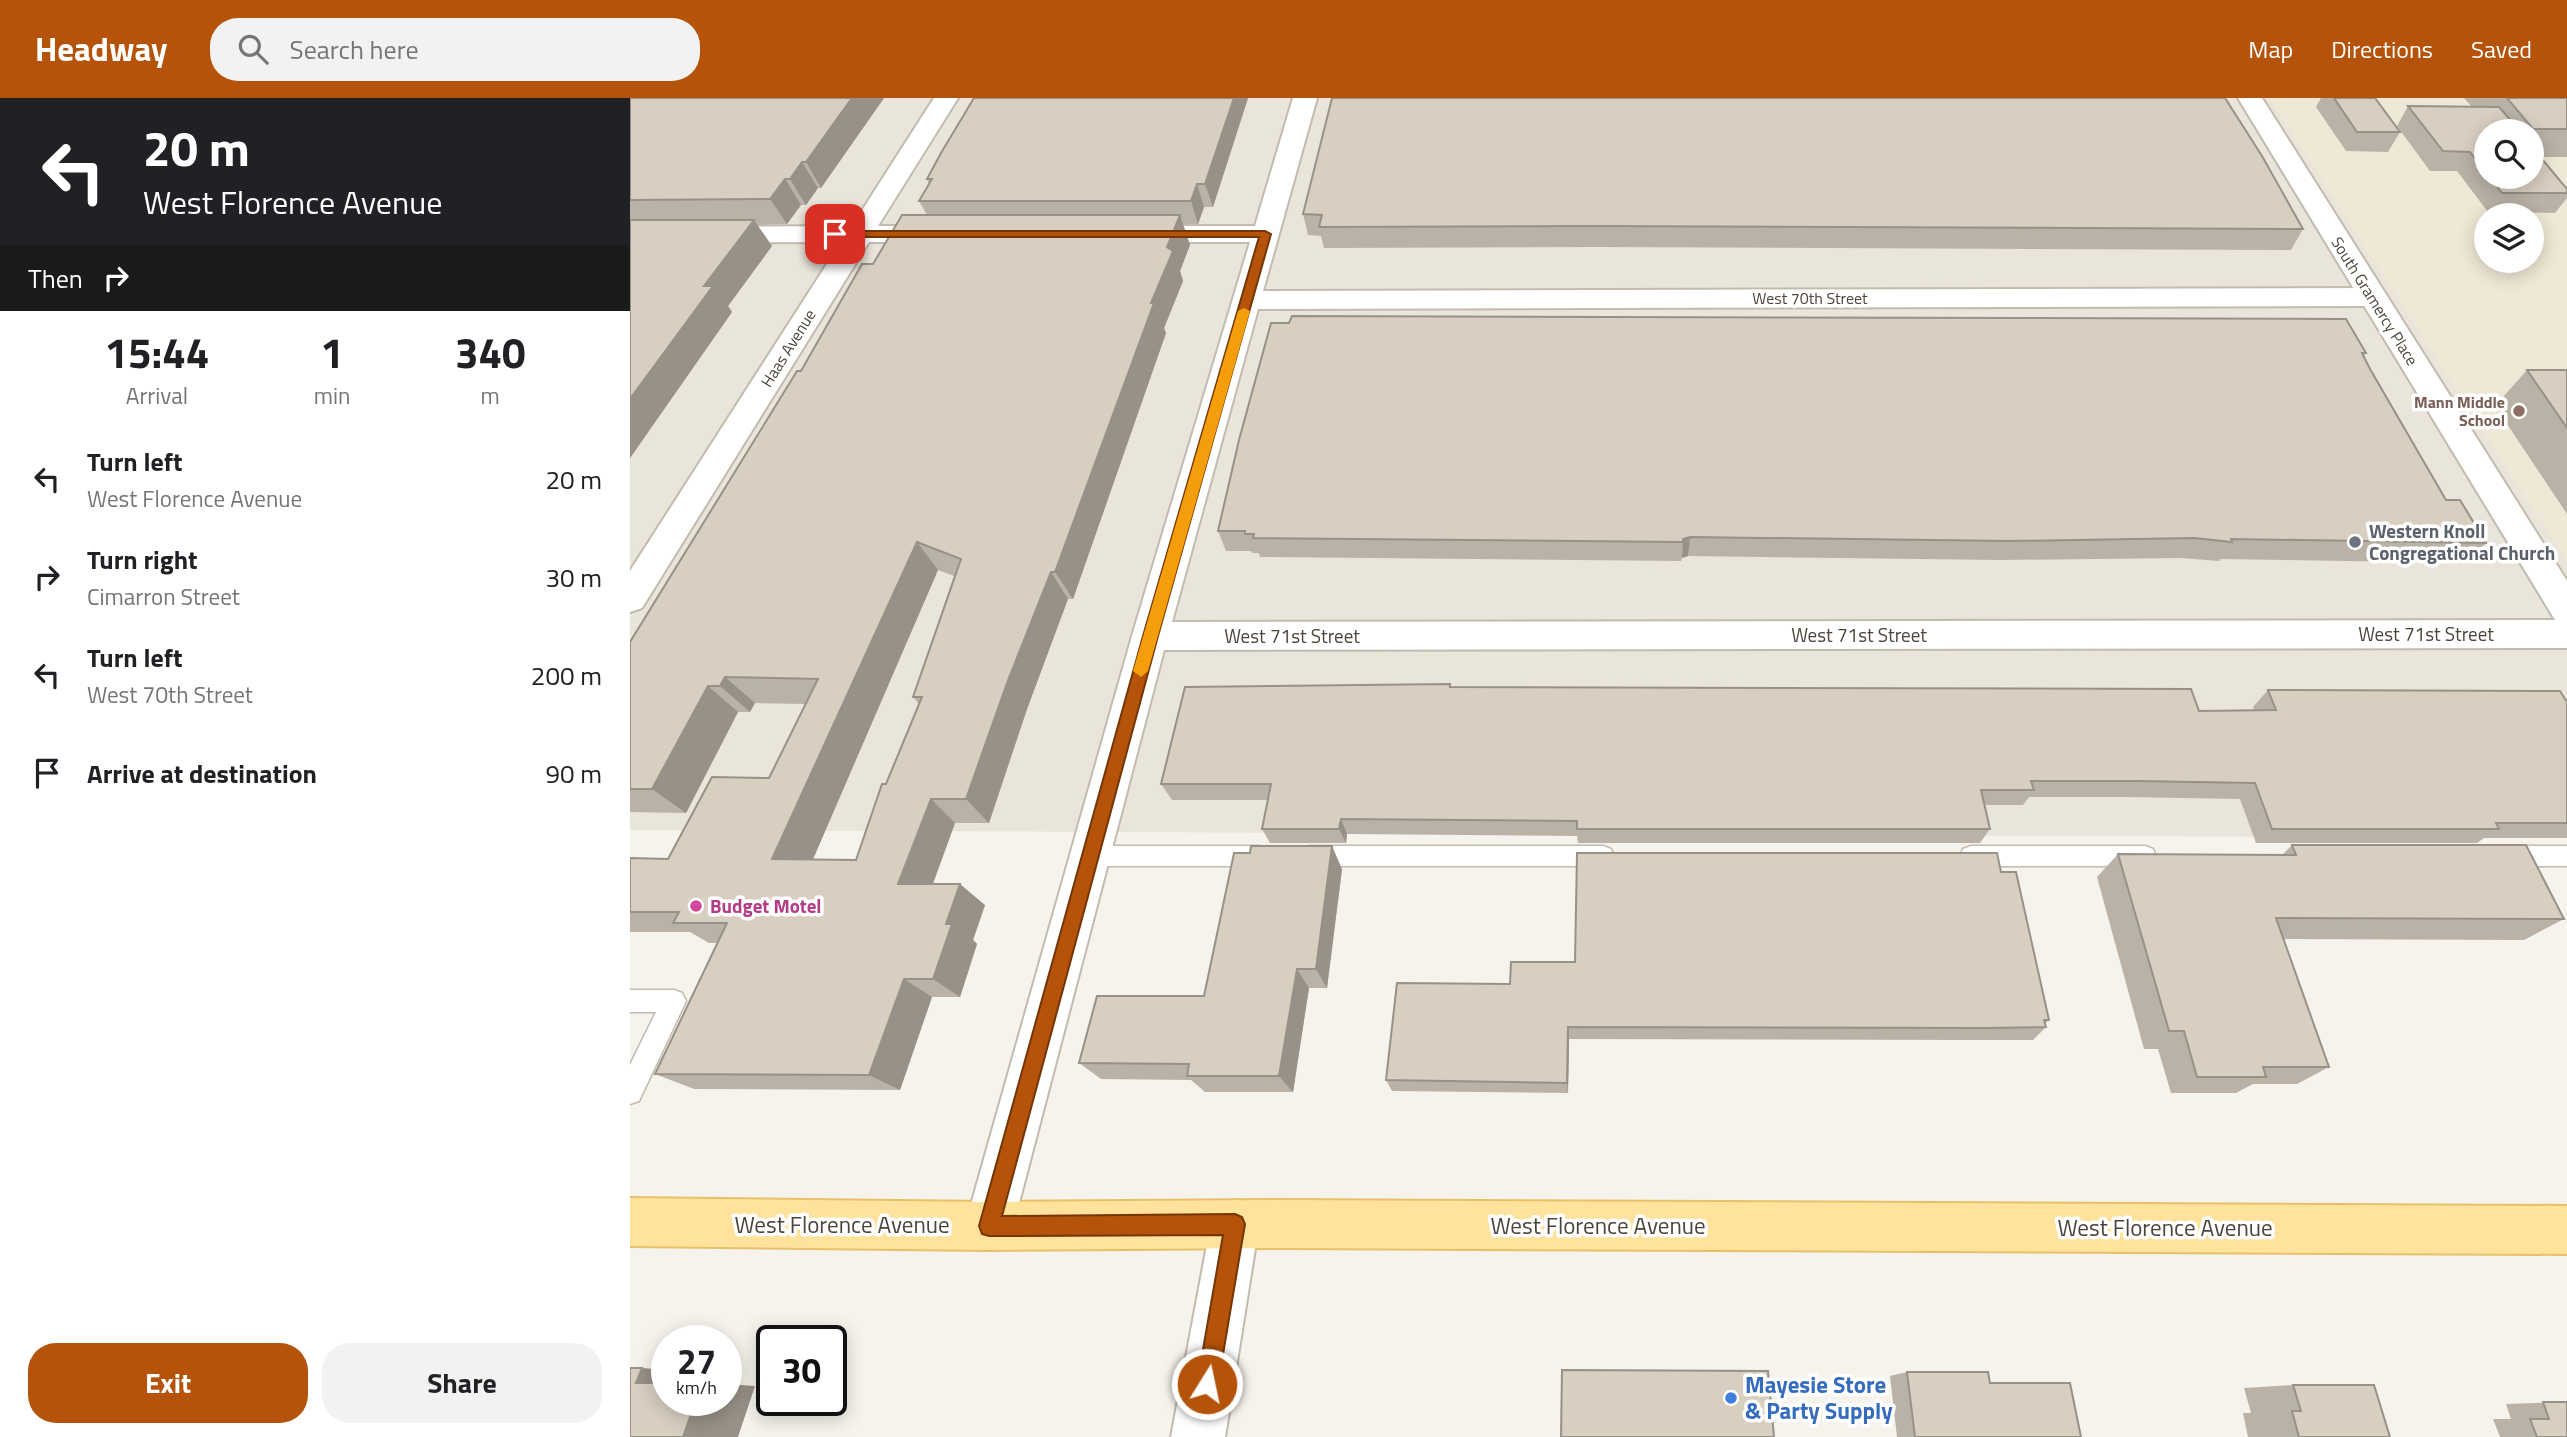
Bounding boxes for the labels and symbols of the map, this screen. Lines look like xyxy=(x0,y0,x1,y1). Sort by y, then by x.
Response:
pin xyxy=(805,204,865,264)
street label: South Gramercy Place xyxy=(2326,232,2424,370)
street label: West 70th Street xyxy=(1752,286,1868,310)
street label: Haas Avenue xyxy=(755,304,821,392)
place label: Mann Middle School xyxy=(2414,390,2505,432)
marker: Mann Middle School xyxy=(2511,403,2527,419)
place label: Western Knoll Congregational Church xyxy=(2369,516,2555,567)
marker: Western Knoll Congregational Church xyxy=(2347,534,2363,550)
street label: West 71st Street xyxy=(2358,619,2494,648)
street label: West 71st Street xyxy=(1791,620,1927,649)
street label: West 71st Street xyxy=(1224,621,1360,650)
place label: Budget Motel xyxy=(710,891,821,920)
marker: Budget Motel xyxy=(688,898,704,914)
street label: West Florence Avenue xyxy=(734,1207,950,1242)
street label: West Florence Avenue xyxy=(1490,1208,1706,1243)
street label: West Florence Avenue xyxy=(2057,1210,2273,1245)
speed limit sign: 30 xyxy=(756,1325,847,1416)
position arrow xyxy=(1170,1347,1244,1421)
place label: Mayesie Store & Party Supply xyxy=(1745,1367,1893,1428)
marker: Mayesie Store & Party Supply xyxy=(1723,1390,1739,1406)

